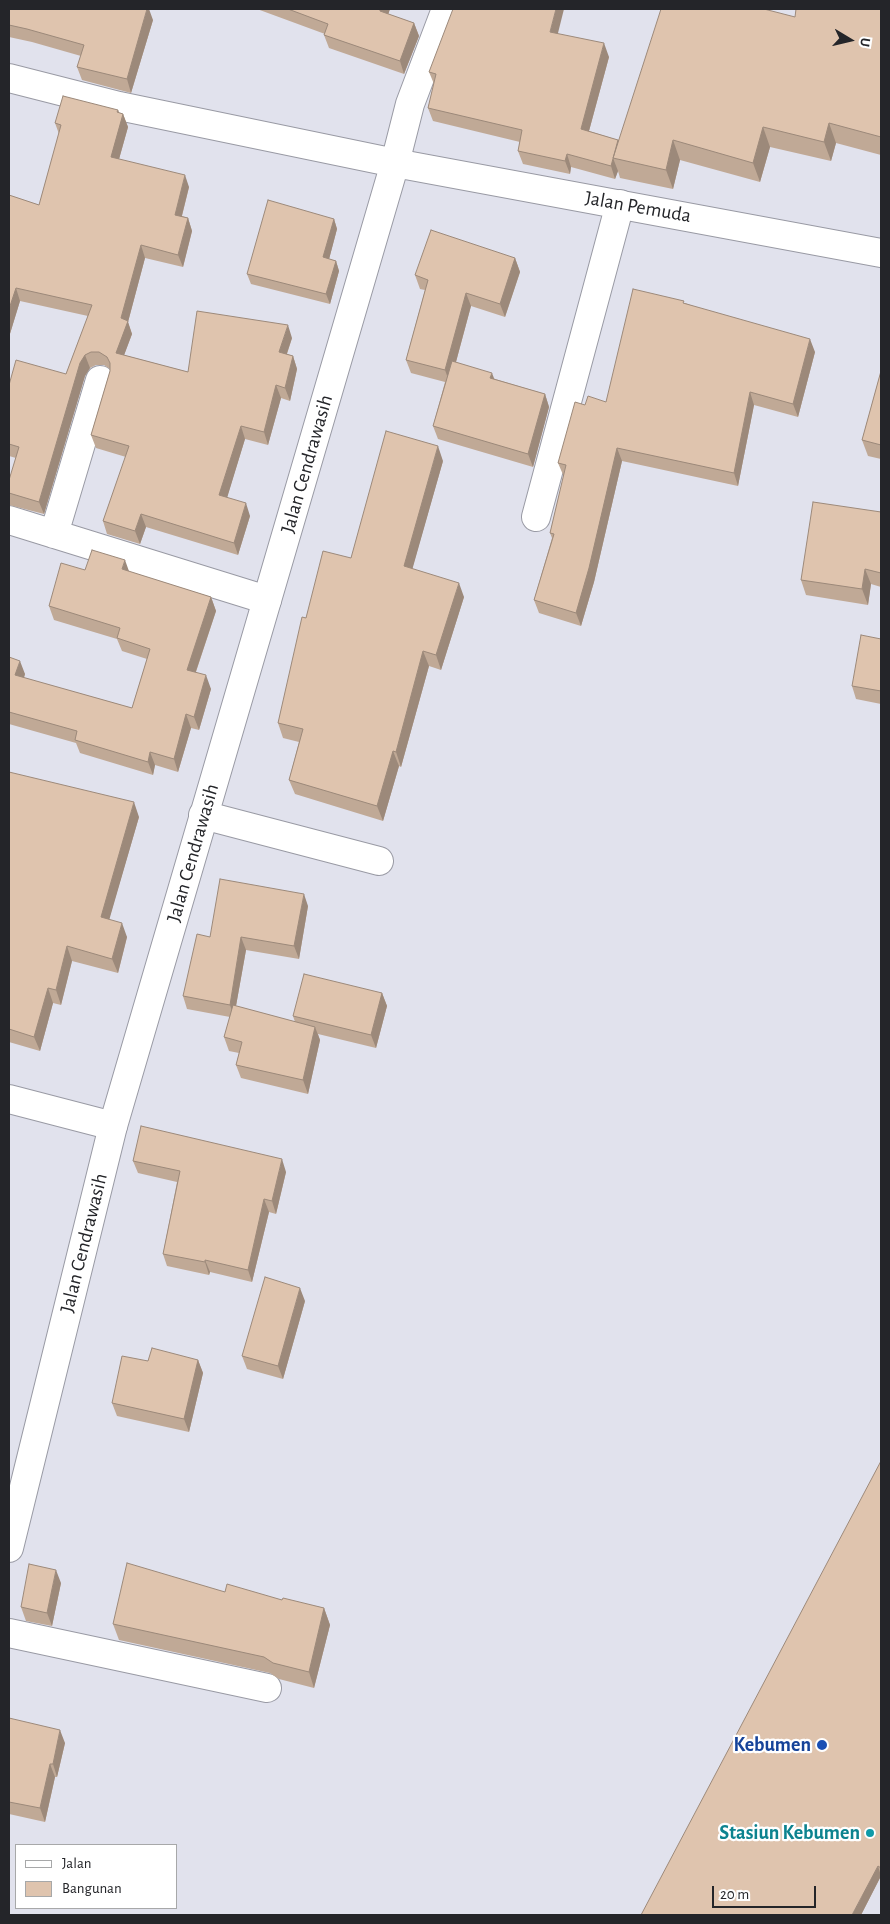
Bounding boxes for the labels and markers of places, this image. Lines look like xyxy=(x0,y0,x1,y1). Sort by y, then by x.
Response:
place label: Kebumen xyxy=(733,1733,811,1757)
marker: Kebumen xyxy=(815,1738,829,1752)
place label: Stasiun Kebumen xyxy=(719,1821,860,1845)
marker: Stasiun Kebumen xyxy=(864,1827,876,1839)

